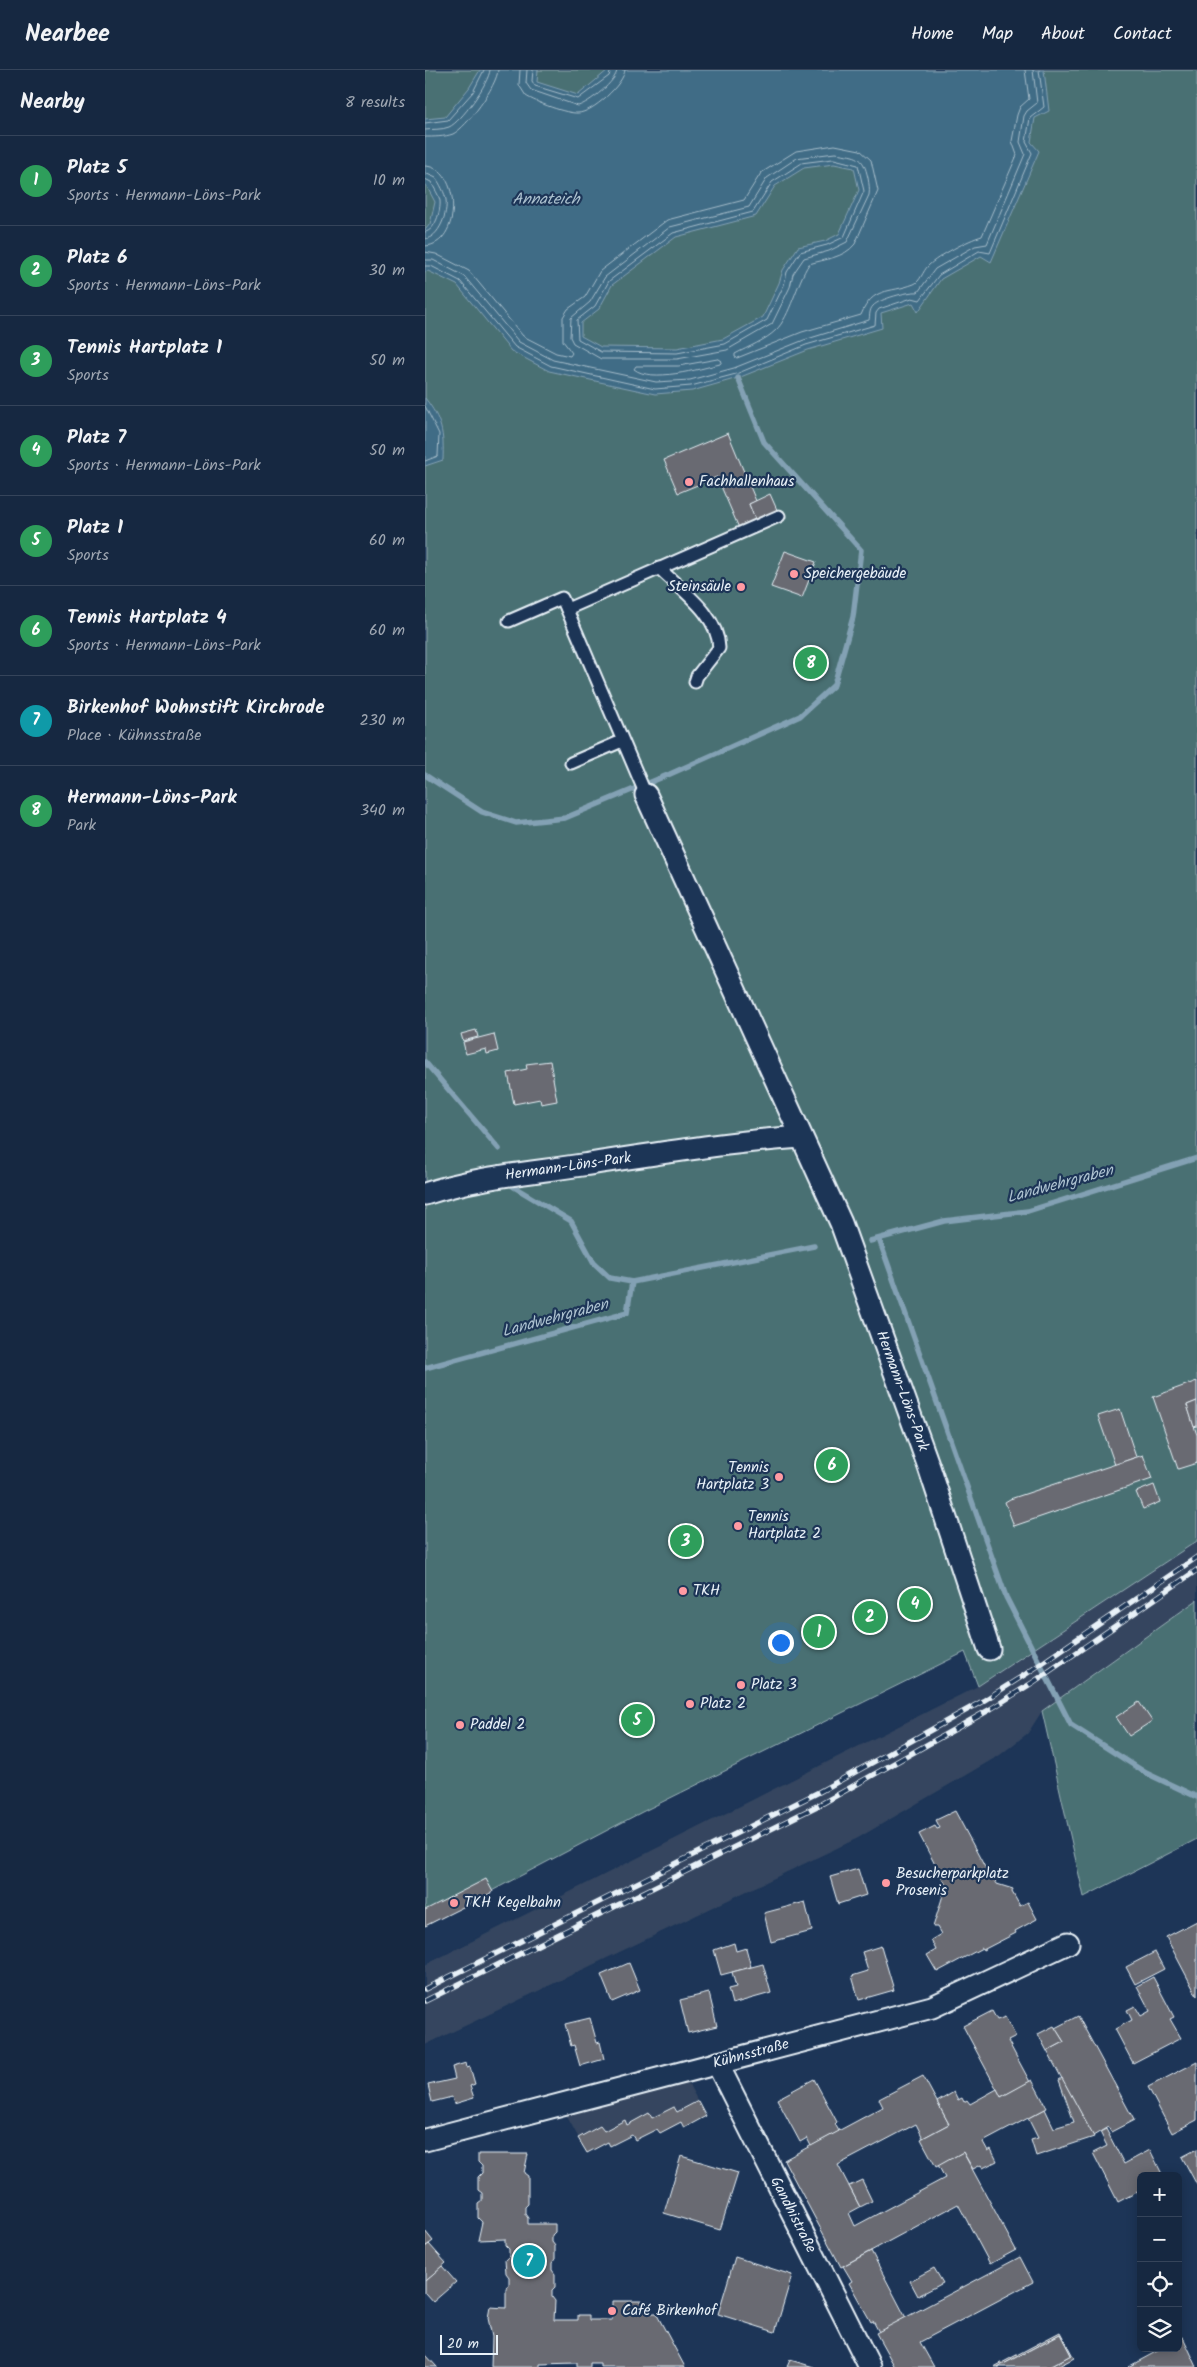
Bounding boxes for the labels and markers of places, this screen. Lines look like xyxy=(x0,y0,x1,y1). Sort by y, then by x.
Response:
place label: Fachhallenhaus xyxy=(699,470,795,494)
marker: Fachhallenhaus xyxy=(683,476,695,488)
place label: Speichergebäude xyxy=(804,562,906,586)
marker: Speichergebäude xyxy=(788,568,800,580)
place label: Steinsäule xyxy=(668,575,731,599)
marker: Steinsäule xyxy=(735,581,747,593)
pin: 8 xyxy=(795,644,827,682)
pin: 6 xyxy=(816,1446,848,1484)
place label: Tennis Hartplatz 3 xyxy=(696,1456,770,1497)
marker: Tennis Hartplatz 3 xyxy=(773,1471,785,1483)
place label: Tennis Hartplatz 2 xyxy=(748,1505,821,1546)
marker: Tennis Hartplatz 2 xyxy=(732,1520,744,1532)
pin: 3 xyxy=(670,1522,702,1560)
place label: TKH xyxy=(693,1579,720,1603)
marker: TKH xyxy=(677,1585,689,1597)
pin: 4 xyxy=(899,1585,931,1623)
pin: 2 xyxy=(854,1598,886,1636)
pin: 1 xyxy=(803,1613,835,1651)
place label: Platz 3 xyxy=(751,1673,797,1697)
marker: Platz 3 xyxy=(735,1679,747,1691)
place label: Platz 2 xyxy=(700,1692,746,1716)
marker: Platz 2 xyxy=(684,1698,696,1710)
pin: 5 xyxy=(621,1701,653,1739)
place label: Paddel 2 xyxy=(470,1713,525,1737)
marker: Paddel 2 xyxy=(454,1719,466,1731)
place label: Besucherparkplatz Prosenis xyxy=(896,1862,1009,1903)
marker: Besucherparkplatz Prosenis xyxy=(880,1877,892,1889)
place label: TKH Kegelbahn xyxy=(464,1891,561,1915)
marker: TKH Kegelbahn xyxy=(448,1897,460,1909)
pin: 7 xyxy=(513,2242,545,2280)
place label: Café Birkenhof xyxy=(622,2299,718,2323)
marker: Café Birkenhof xyxy=(606,2305,618,2317)

